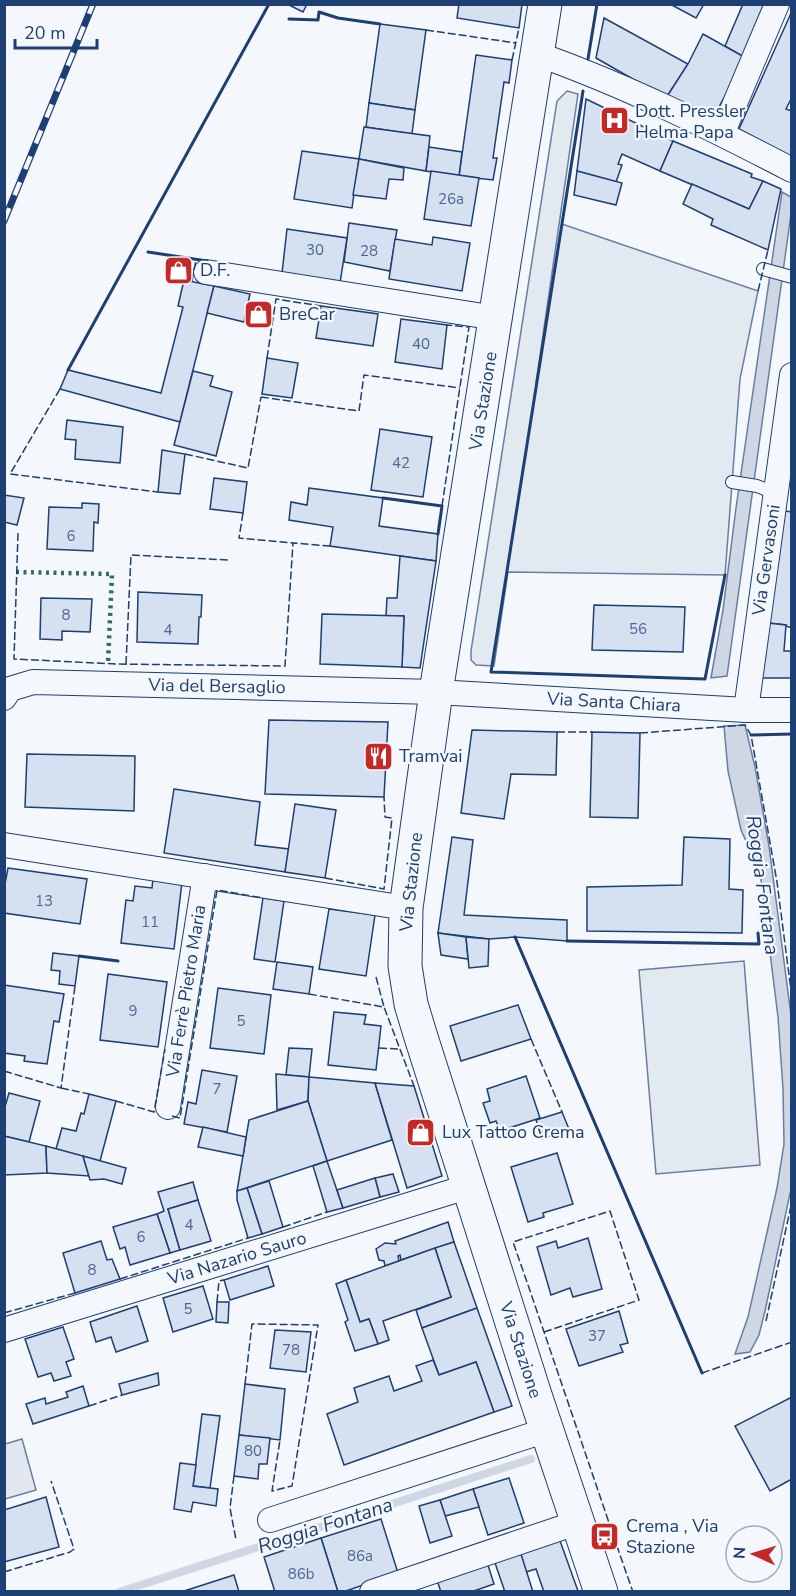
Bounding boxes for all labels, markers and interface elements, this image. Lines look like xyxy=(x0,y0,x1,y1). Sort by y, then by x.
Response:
scale bar xyxy=(15,12,98,50)
text: 20 m xyxy=(24,21,66,45)
place label: Dott. Pressler Helma Papa xyxy=(635,99,746,144)
hospital icon: Dott. Pressler Helma Papa xyxy=(598,105,630,137)
house number: 26a xyxy=(438,189,464,209)
house number: 30 xyxy=(306,240,324,260)
house number: 28 xyxy=(360,241,378,261)
shop icon: D.F. xyxy=(163,254,195,286)
place label: D.F. xyxy=(200,258,230,282)
shop icon: BreCar xyxy=(242,298,274,330)
place label: BreCar xyxy=(279,302,335,326)
house number: 40 xyxy=(412,334,430,354)
street label: Via Stazione xyxy=(463,350,503,453)
house number: 42 xyxy=(392,453,410,473)
street label: Via Gervasoni xyxy=(746,503,786,618)
house number: 6 xyxy=(66,526,76,546)
house number: 8 xyxy=(61,605,71,625)
house number: 56 xyxy=(629,619,647,639)
house number: 4 xyxy=(163,620,173,640)
street label: Via del Bersaglio xyxy=(147,673,286,699)
street label: Via Santa Chiara xyxy=(545,686,682,717)
restaurant icon: Tramvai xyxy=(362,740,394,772)
place label: Tramvai xyxy=(399,744,462,768)
water label: Roggia Fontana xyxy=(739,814,786,957)
street label: Via Stazione xyxy=(394,831,428,934)
house number: 13 xyxy=(35,891,53,911)
street label: Via Ferrè Pietro Maria xyxy=(160,903,211,1080)
house number: 11 xyxy=(141,912,159,932)
house number: 9 xyxy=(128,1001,138,1021)
house number: 5 xyxy=(236,1011,246,1031)
house number: 7 xyxy=(212,1079,222,1099)
shop icon: Lux Tattoo Crema xyxy=(405,1116,437,1148)
place label: Lux Tattoo Crema xyxy=(442,1120,585,1144)
house number: 4 xyxy=(184,1215,194,1235)
street label: Via Nazario Sauro xyxy=(164,1226,309,1291)
house number: 6 xyxy=(136,1227,146,1247)
house number: 8 xyxy=(87,1260,97,1280)
street label: Via Stazione xyxy=(494,1298,548,1401)
house number: 5 xyxy=(183,1299,193,1319)
house number: 37 xyxy=(588,1326,606,1346)
house number: 78 xyxy=(282,1340,300,1360)
house number: 80 xyxy=(244,1441,262,1461)
water label: Roggia Fontana xyxy=(254,1491,396,1560)
place label: Crema , Via Stazione xyxy=(626,1514,718,1559)
bus stop icon: Crema , Via Stazione xyxy=(589,1520,621,1552)
north arrow xyxy=(724,1524,784,1584)
house number: 86a xyxy=(347,1546,373,1566)
text: N xyxy=(729,1546,751,1560)
house number: 86b xyxy=(288,1564,315,1584)

